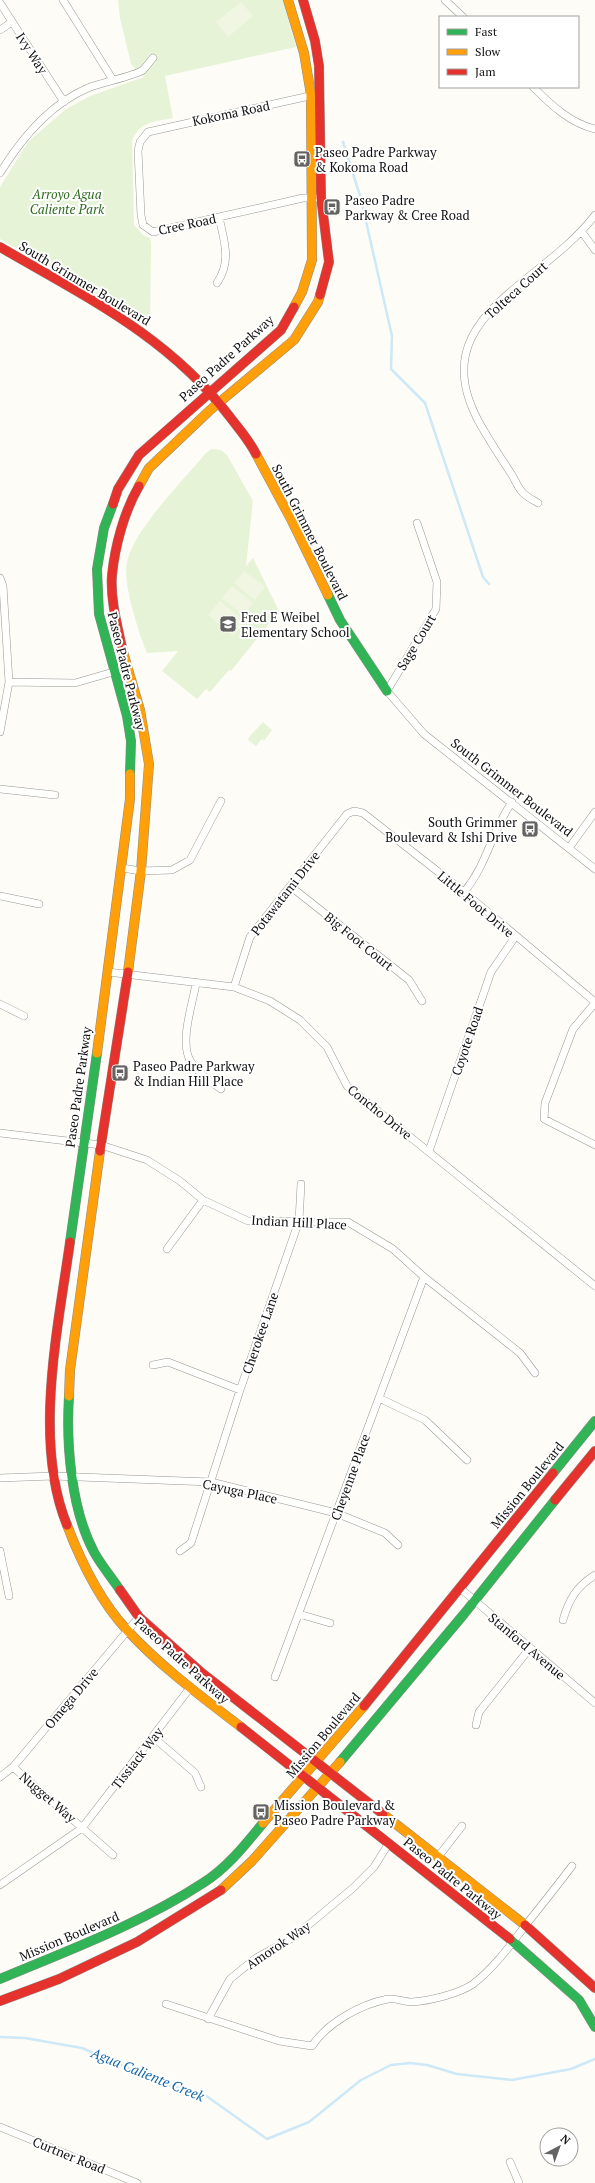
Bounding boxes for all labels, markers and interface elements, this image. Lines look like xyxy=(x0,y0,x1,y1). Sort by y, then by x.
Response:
legend xyxy=(439,16,579,88)
text: Fast xyxy=(475,24,498,39)
street label: Ivy Way xyxy=(12,29,52,77)
text: Slow xyxy=(475,44,501,59)
text: Jam xyxy=(475,64,496,79)
street label: Kokoma Road xyxy=(191,96,271,130)
place label: Paseo Padre Parkway & Kokoma Road xyxy=(315,143,437,176)
bus stop icon: Paseo Padre Parkway & Kokoma Road xyxy=(292,149,312,169)
park label: Arroyo Agua Caliente Park xyxy=(30,185,105,218)
place label: Paseo Padre Parkway & Cree Road xyxy=(345,191,470,224)
bus stop icon: Paseo Padre Parkway & Cree Road xyxy=(322,197,342,217)
street label: Cree Road xyxy=(156,209,218,239)
street label: South Grimmer Boulevard xyxy=(16,237,154,329)
street label: Tolteca Court xyxy=(481,257,551,323)
street label: Paseo Padre Parkway xyxy=(175,310,278,405)
street label: South Grimmer Boulevard xyxy=(268,461,352,603)
place label: Fred E Weibel Elementary School xyxy=(241,608,350,641)
street label: Paseo Padre Parkway xyxy=(104,610,151,733)
street label: Sage Court xyxy=(392,610,440,673)
school or university icon: Fred E Weibel Elementary School xyxy=(218,614,238,634)
street label: South Grimmer Boulevard xyxy=(447,734,577,840)
place label: South Grimmer Boulevard & Ishi Drive xyxy=(385,813,517,846)
bus stop icon: South Grimmer Boulevard & Ishi Drive xyxy=(520,819,540,839)
street label: Potawatami Drive xyxy=(246,847,324,939)
street label: Little Foot Drive xyxy=(434,867,518,941)
street label: Big Foot Court xyxy=(321,908,397,974)
street label: Coyote Road xyxy=(447,1004,487,1078)
street label: Paseo Padre Parkway xyxy=(61,1025,95,1148)
place label: Paseo Padre Parkway & Indian Hill Place xyxy=(133,1057,255,1090)
bus stop icon: Paseo Padre Parkway & Indian Hill Place xyxy=(110,1063,130,1083)
street label: Concho Drive xyxy=(344,1080,416,1144)
street label: Indian Hill Place xyxy=(251,1211,347,1233)
street label: Cherokee Lane xyxy=(238,1290,282,1376)
street label: Cheyenne Place xyxy=(326,1431,374,1523)
street label: Mission Boulevard xyxy=(486,1438,568,1532)
street label: Cayuga Place xyxy=(201,1474,279,1508)
street label: Stanford Avenue xyxy=(485,1609,569,1683)
street label: Paseo Padre Parkway xyxy=(131,1613,234,1708)
street label: Omega Drive xyxy=(40,1664,102,1732)
street label: Mission Boulevard xyxy=(282,1688,364,1782)
street label: Tissiack Way xyxy=(107,1723,167,1793)
street label: Nugget Way xyxy=(16,1767,80,1827)
place label: Mission Boulevard & Paseo Padre Parkway xyxy=(274,1796,396,1829)
bus stop icon: Mission Boulevard & Paseo Padre Parkway xyxy=(251,1802,271,1822)
street label: Paseo Padre Parkway xyxy=(400,1833,506,1924)
street label: Mission Boulevard xyxy=(16,1907,122,1965)
street label: Amorok Way xyxy=(242,1917,314,1973)
water label: Agua Caliente Creek xyxy=(88,2042,208,2105)
north arrow xyxy=(539,2127,579,2167)
text: N xyxy=(558,2131,574,2148)
street label: Curtner Road xyxy=(30,2132,108,2178)

